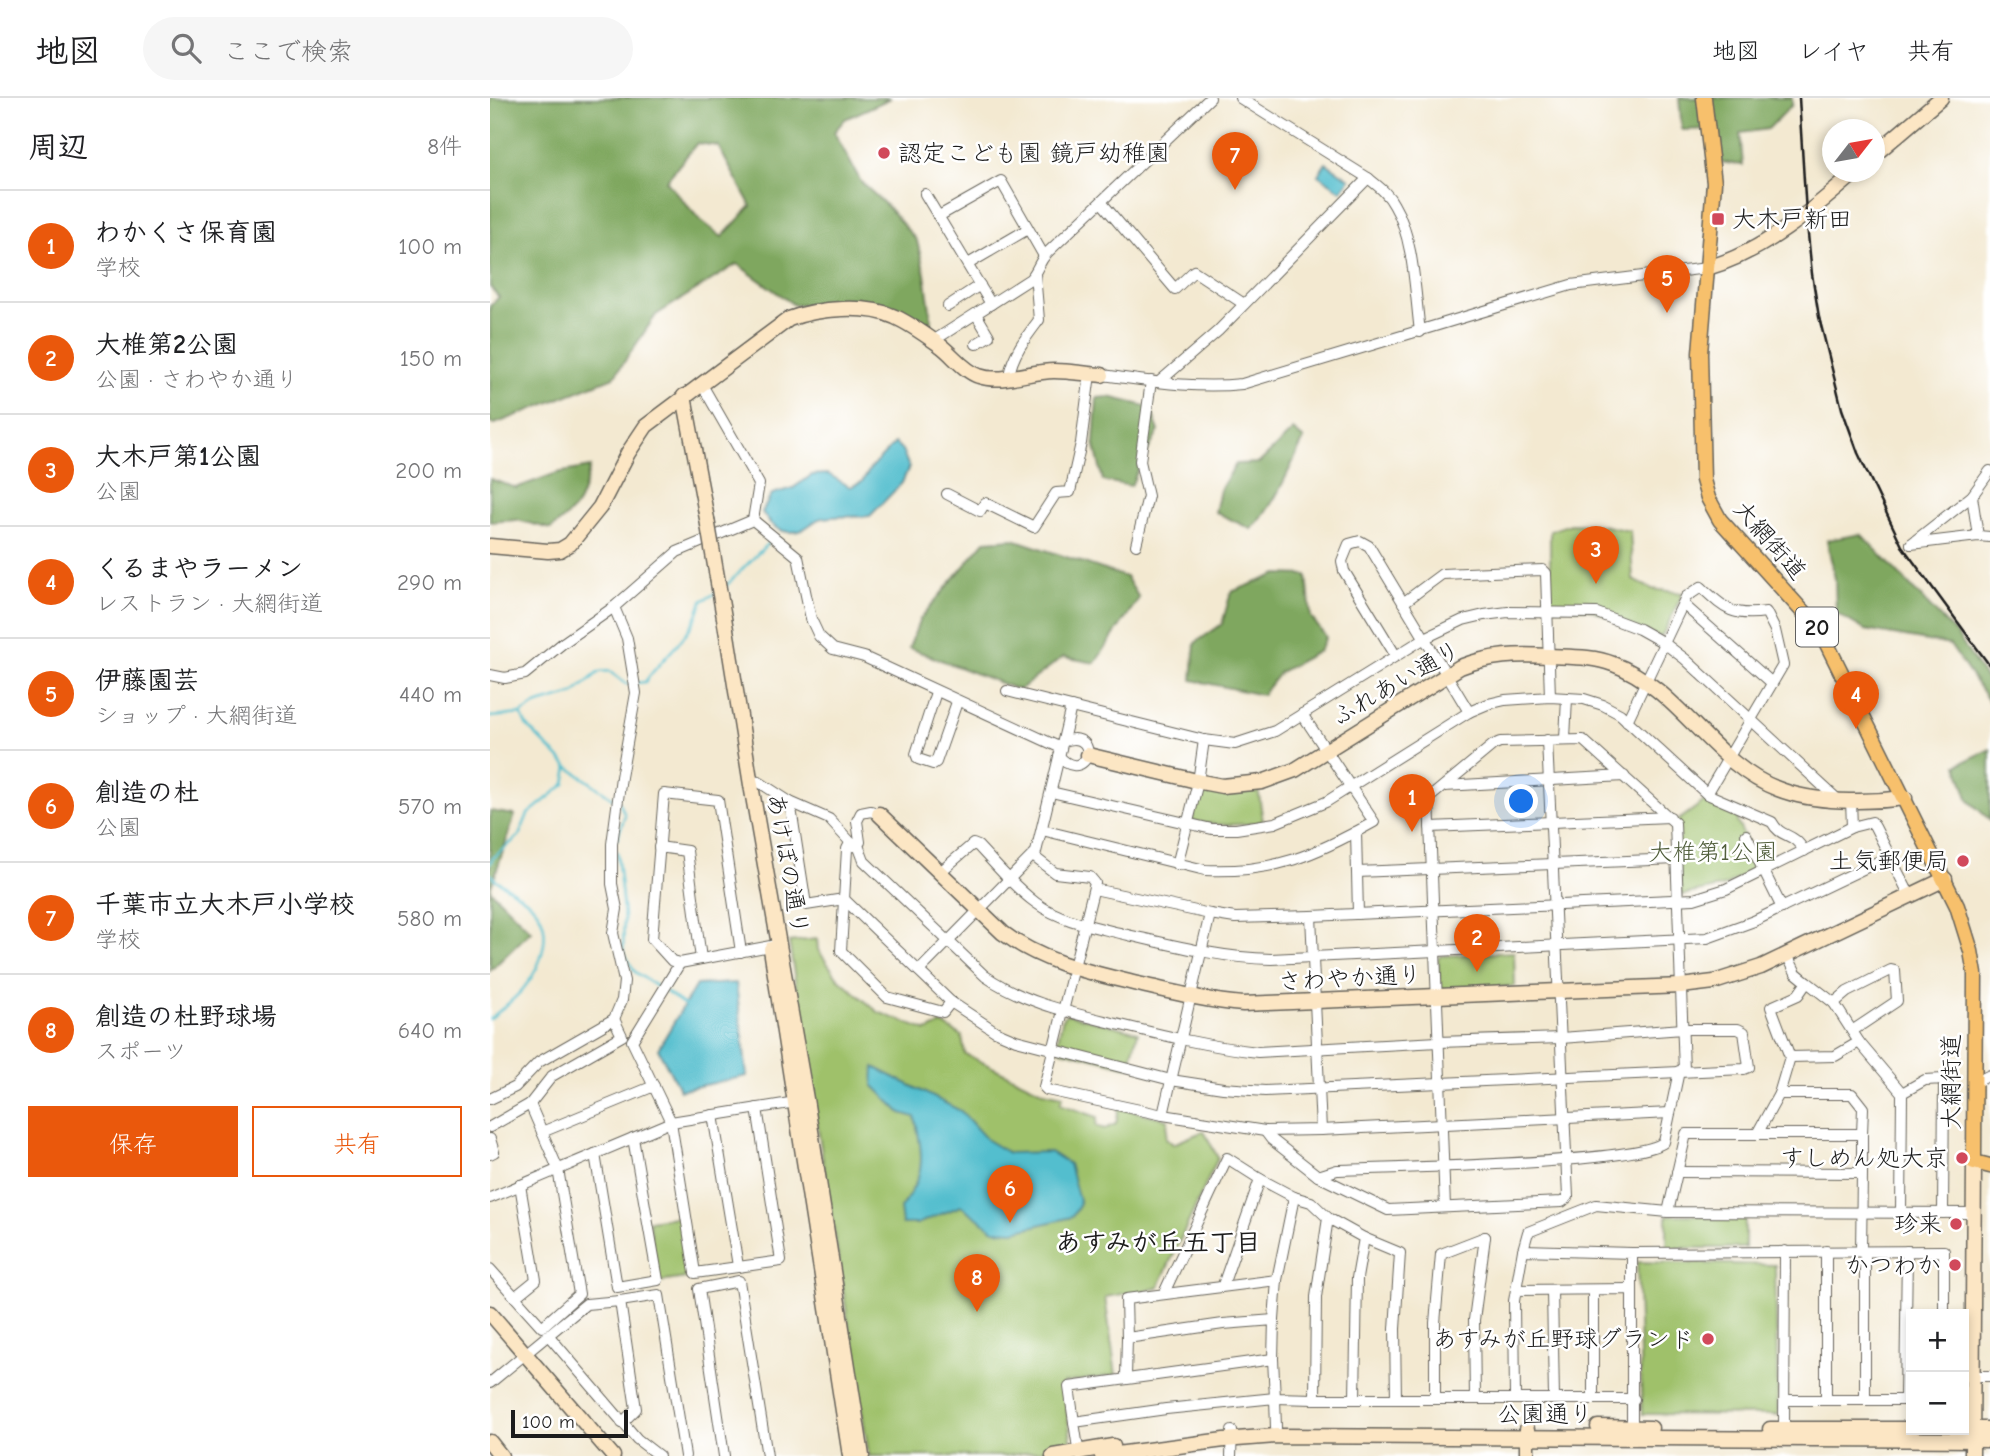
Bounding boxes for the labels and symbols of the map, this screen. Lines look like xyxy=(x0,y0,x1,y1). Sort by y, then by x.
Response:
north arrow xyxy=(1822,119,1885,182)
pin: 7 xyxy=(1212,132,1258,190)
place label: 認定こども園 鏡戸幼稚園 xyxy=(898,139,1170,167)
marker: 認定こども園 鏡戸幼稚園 xyxy=(876,145,892,161)
place label: 大木戸新田 xyxy=(1732,205,1852,233)
marker: 大木戸新田 xyxy=(1710,211,1726,227)
pin: 5 xyxy=(1644,255,1690,313)
street label: 大網街道 xyxy=(1728,495,1812,585)
pin: 3 xyxy=(1573,526,1619,584)
road number: 20 xyxy=(1796,607,1838,646)
street label: ふれあい通り xyxy=(1327,635,1465,731)
pin: 4 xyxy=(1833,671,1879,729)
pin: 1 xyxy=(1389,774,1435,832)
your location xyxy=(1504,784,1538,818)
street label: あけぼの通り xyxy=(762,791,814,937)
park label: 大椎第1公園 xyxy=(1648,838,1778,866)
place label: 土気郵便局 xyxy=(1829,847,1949,875)
marker: 土気郵便局 xyxy=(1955,853,1971,869)
pin: 2 xyxy=(1454,914,1500,972)
street label: さわやか通り xyxy=(1277,960,1423,996)
street label: 大網街道 xyxy=(1937,1034,1965,1130)
place label: すしめん処大京 xyxy=(1780,1144,1948,1172)
marker: すしめん処大京 xyxy=(1954,1150,1970,1166)
pin: 6 xyxy=(987,1165,1033,1223)
place label: 珍来 xyxy=(1894,1210,1942,1238)
marker: 珍来 xyxy=(1948,1216,1964,1232)
district label: あすみが丘五丁目 xyxy=(1055,1228,1261,1258)
place label: かつわか xyxy=(1845,1251,1941,1279)
pin: 8 xyxy=(954,1254,1000,1312)
marker: かつわか xyxy=(1947,1257,1963,1273)
place label: あすみが丘野球グランド xyxy=(1432,1325,1694,1353)
marker: あすみが丘野球グランド xyxy=(1700,1331,1716,1347)
street label: 公園通り xyxy=(1497,1400,1593,1428)
scale bar xyxy=(511,1407,628,1439)

